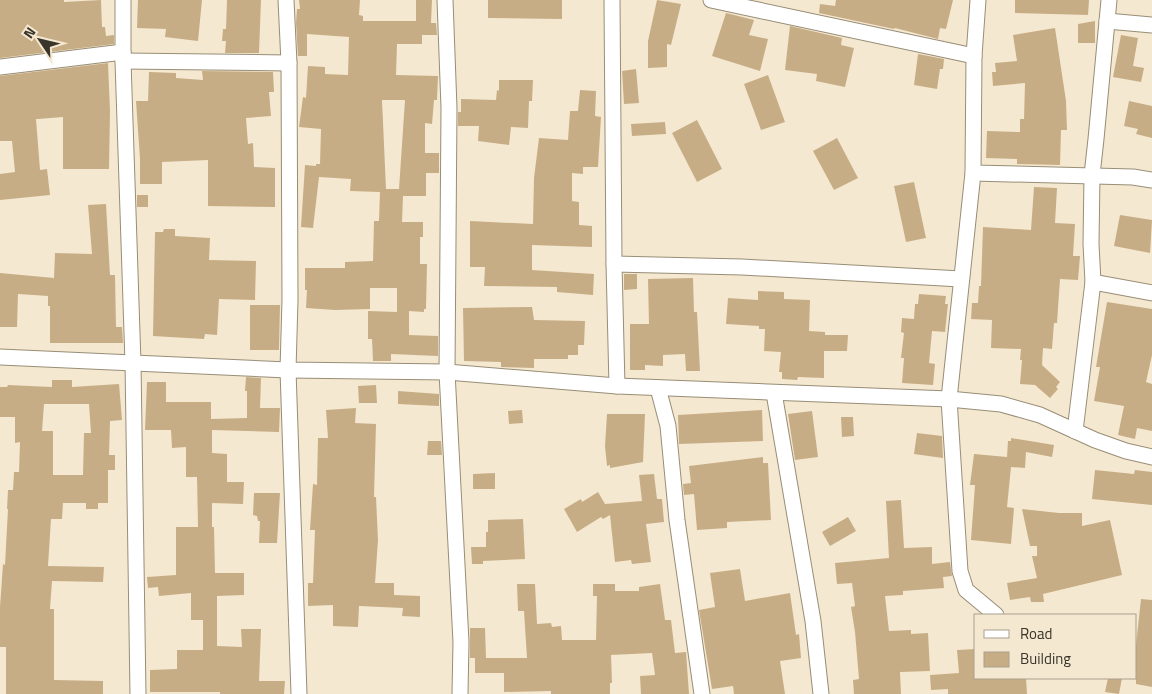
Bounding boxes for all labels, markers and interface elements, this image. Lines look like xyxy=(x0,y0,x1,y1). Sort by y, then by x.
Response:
north arrow xyxy=(15,15,65,65)
text: N xyxy=(18,22,40,42)
legend xyxy=(974,614,1137,679)
text: Road xyxy=(1020,622,1052,645)
text: Building xyxy=(1020,647,1071,670)

